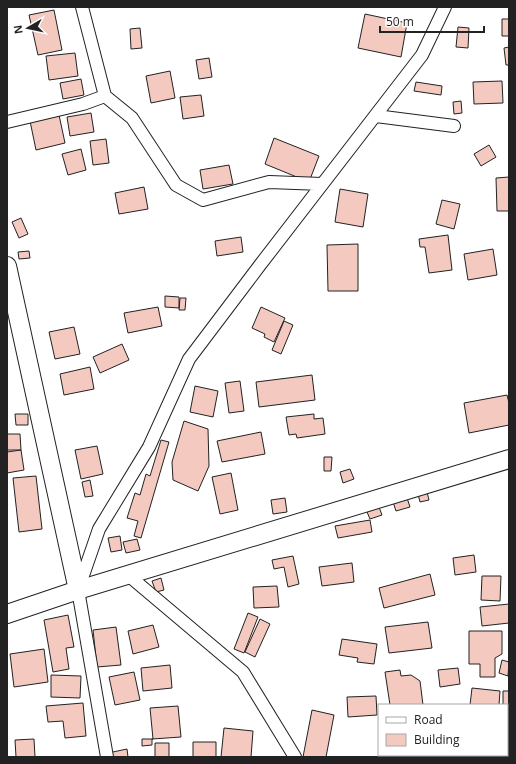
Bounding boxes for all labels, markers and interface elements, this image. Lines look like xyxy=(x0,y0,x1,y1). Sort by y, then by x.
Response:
north arrow xyxy=(8,8,48,48)
scale bar xyxy=(380,8,484,34)
text: 50 m xyxy=(386,13,414,30)
text: N xyxy=(10,24,26,35)
legend xyxy=(378,704,508,756)
text: Road xyxy=(414,711,443,728)
text: Building xyxy=(414,731,460,748)

